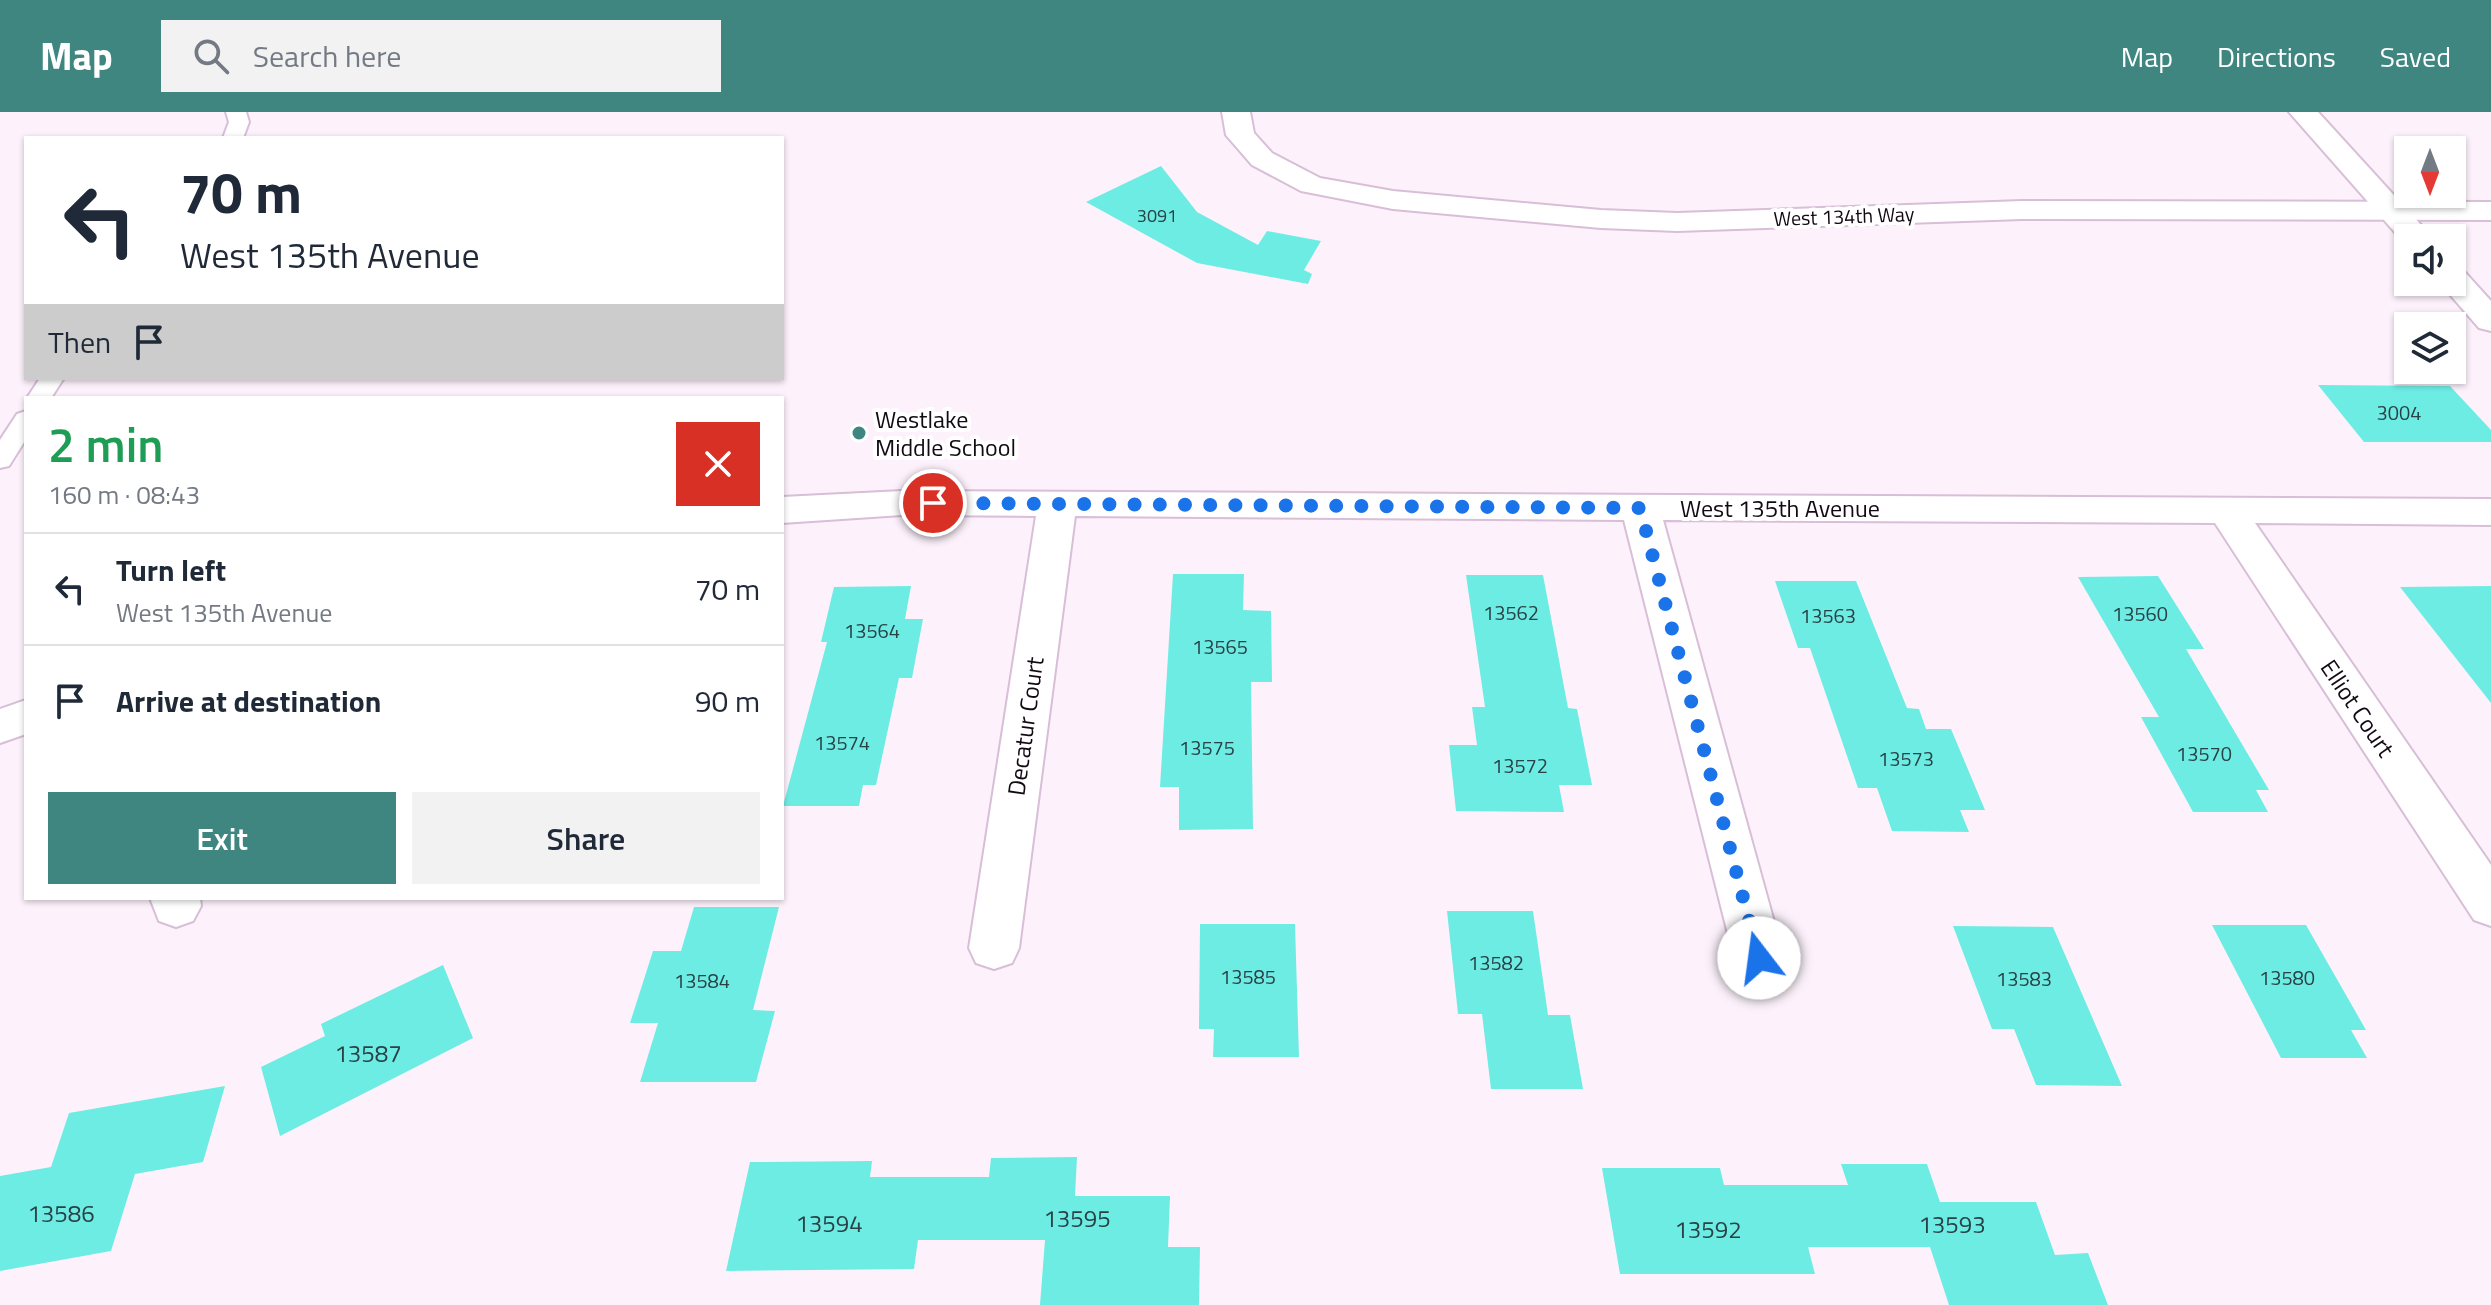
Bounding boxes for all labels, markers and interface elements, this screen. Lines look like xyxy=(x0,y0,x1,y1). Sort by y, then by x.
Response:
search box xyxy=(161,20,721,92)
text: Map xyxy=(40,27,113,85)
text: Search here xyxy=(253,33,402,79)
icon: search xyxy=(189,34,233,78)
text: Map xyxy=(2121,35,2173,78)
text: Directions xyxy=(2217,35,2336,78)
text: Saved xyxy=(2380,35,2451,78)
north arrow xyxy=(2394,136,2466,208)
map controls xyxy=(2394,136,2466,384)
text: 70 m xyxy=(180,150,302,235)
icon: left xyxy=(48,168,152,272)
street label: West 134th Way xyxy=(1773,198,1915,234)
house number: 3091 xyxy=(1137,202,1177,229)
button: sound xyxy=(2394,224,2466,296)
text: West 135th Avenue xyxy=(180,227,480,282)
button: layers xyxy=(2394,312,2466,384)
text: Then xyxy=(48,319,111,365)
icon: arrive xyxy=(127,320,171,364)
house number: 3004 xyxy=(2377,397,2421,428)
place label: Westlake Middle School xyxy=(875,401,1016,465)
text: 2 min xyxy=(48,408,163,481)
button: close xyxy=(676,422,760,506)
marker: Westlake Middle School xyxy=(850,424,868,442)
pin xyxy=(899,469,967,537)
text: 160 m · 08:43 xyxy=(48,475,200,514)
icon: arrive xyxy=(911,481,955,525)
street label: West 135th Avenue xyxy=(1680,490,1880,526)
text: Turn left xyxy=(116,547,226,593)
text: 70 m xyxy=(695,566,760,612)
icon: left xyxy=(48,567,92,611)
text: West 135th Avenue xyxy=(116,593,332,632)
house number: 13562 xyxy=(1483,597,1539,628)
house number: 13560 xyxy=(2112,598,2168,629)
house number: 13563 xyxy=(1800,600,1856,631)
house number: 13564 xyxy=(844,615,900,646)
house number: 13565 xyxy=(1192,631,1248,662)
street label: Elliot Court xyxy=(2312,652,2404,764)
street label: Decatur Court xyxy=(997,654,1053,798)
text: Arrive at destination xyxy=(116,678,381,724)
text: 90 m xyxy=(695,678,760,724)
icon: arrive xyxy=(48,679,92,723)
house number: 13574 xyxy=(814,727,870,758)
house number: 13575 xyxy=(1179,732,1235,763)
house number: 13570 xyxy=(2176,738,2232,769)
house number: 13573 xyxy=(1878,743,1934,774)
house number: 13572 xyxy=(1492,750,1548,781)
button: Exit xyxy=(48,792,396,884)
button: Share xyxy=(412,792,760,884)
position arrow xyxy=(1717,916,1801,1000)
house number: 13582 xyxy=(1468,947,1524,978)
house number: 13585 xyxy=(1220,961,1276,992)
house number: 13580 xyxy=(2259,962,2315,993)
house number: 13583 xyxy=(1996,963,2052,994)
house number: 13584 xyxy=(674,965,730,996)
house number: 13587 xyxy=(334,1035,402,1071)
house number: 13586 xyxy=(27,1195,95,1231)
house number: 13595 xyxy=(1043,1200,1111,1236)
house number: 13594 xyxy=(795,1205,863,1241)
house number: 13593 xyxy=(1918,1206,1986,1242)
house number: 13592 xyxy=(1674,1211,1742,1247)

